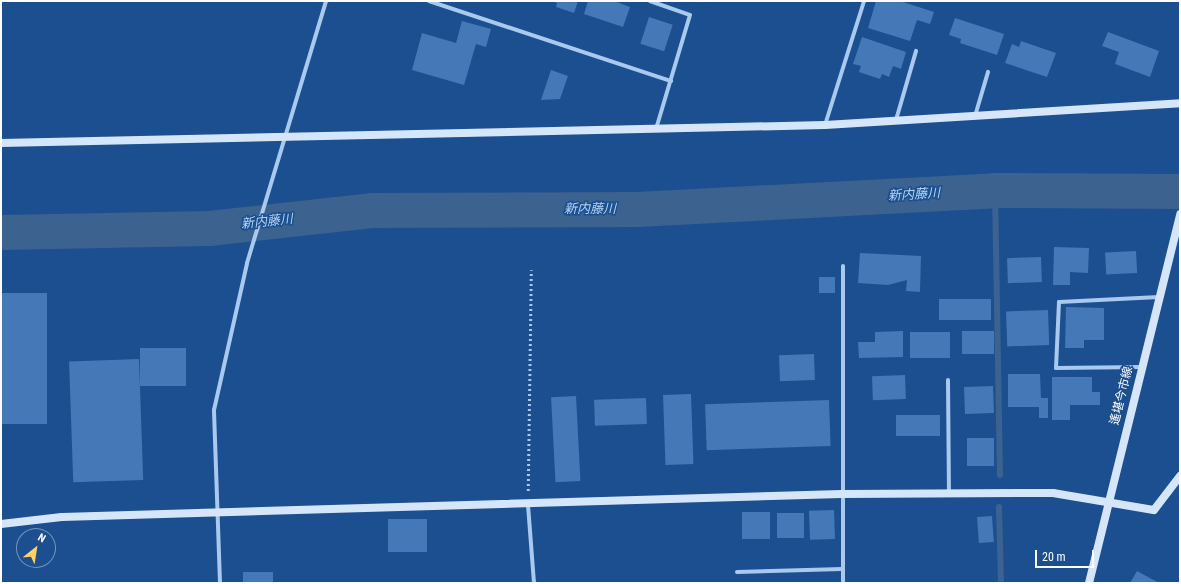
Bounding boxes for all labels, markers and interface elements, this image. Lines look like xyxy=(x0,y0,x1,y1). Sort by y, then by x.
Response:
water label: 新内藤川 xyxy=(888,186,940,204)
water label: 新内藤川 xyxy=(564,201,616,217)
water label: 新内藤川 xyxy=(240,212,294,232)
street label: 遙堪今市線 xyxy=(1108,365,1136,427)
north arrow xyxy=(16,528,56,568)
text: N xyxy=(36,531,48,545)
scale bar xyxy=(1037,542,1096,568)
text: 20 m xyxy=(1042,550,1066,564)

